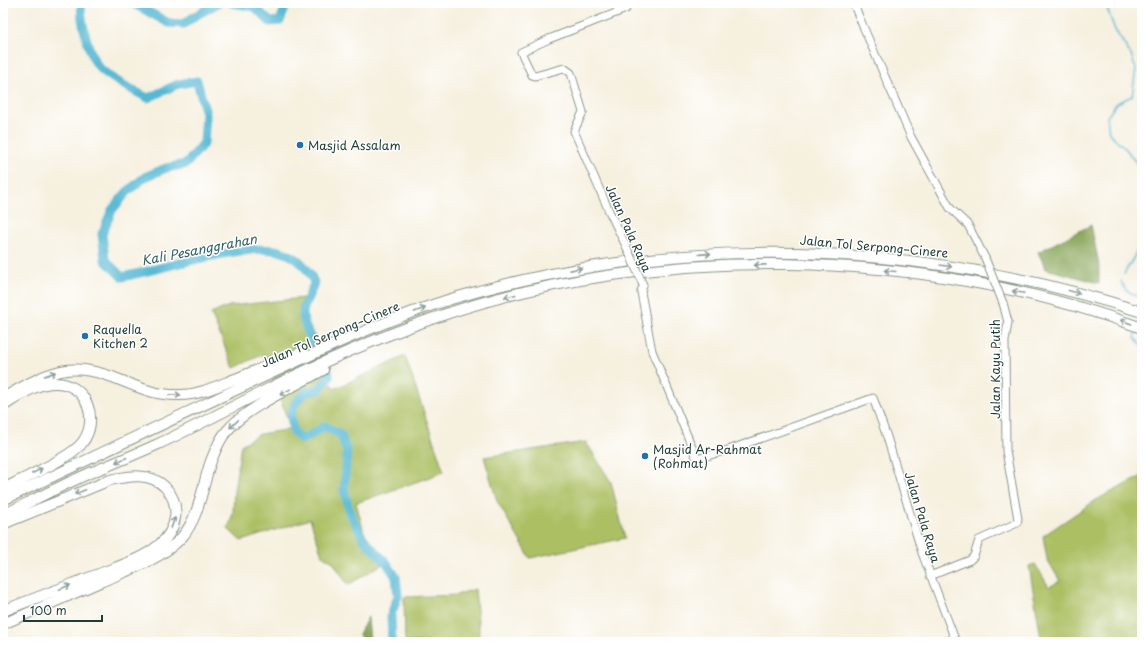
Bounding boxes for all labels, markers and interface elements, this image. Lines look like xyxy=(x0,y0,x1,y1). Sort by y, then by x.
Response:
place label: Masjid Assalam xyxy=(308,136,401,154)
marker: Masjid Assalam xyxy=(295,140,305,150)
street label: Jalan Pala Raya xyxy=(602,181,657,275)
water label: Kali Pesanggrahan xyxy=(140,228,259,270)
street label: Jalan Tol Serpong–Cinere xyxy=(799,231,949,261)
one-way arrow xyxy=(698,250,711,258)
one-way arrow xyxy=(754,261,767,269)
one-way arrow xyxy=(939,262,952,270)
one-way arrow xyxy=(569,265,582,273)
one-way arrow xyxy=(883,267,896,275)
one-way arrow xyxy=(1012,288,1025,296)
one-way arrow xyxy=(1067,289,1080,296)
one-way arrow xyxy=(504,293,517,300)
street label: Jalan Tol Serpong–Cinere xyxy=(258,296,402,371)
one-way arrow xyxy=(413,306,425,314)
one-way arrow xyxy=(1119,318,1132,325)
street label: Jalan Kayu Putih xyxy=(986,319,1004,419)
place label: Raquella Kitchen 2 xyxy=(93,320,148,352)
marker: Raquella Kitchen 2 xyxy=(80,331,90,341)
one-way arrow xyxy=(44,369,56,377)
one-way arrow xyxy=(279,388,291,396)
one-way arrow xyxy=(168,391,181,399)
one-way arrow xyxy=(229,419,239,428)
place label: Masjid Ar-Rahmat (Rohmat) xyxy=(653,440,762,472)
marker: Masjid Ar-Rahmat (Rohmat) xyxy=(640,451,650,461)
one-way arrow xyxy=(115,457,127,464)
one-way arrow xyxy=(31,467,43,474)
street label: Jalan Pala Raya xyxy=(901,469,946,565)
one-way arrow xyxy=(75,489,87,497)
one-way arrow xyxy=(170,517,178,529)
one-way arrow xyxy=(59,582,71,590)
scale bar xyxy=(24,597,102,623)
text: 100 m xyxy=(30,601,67,619)

